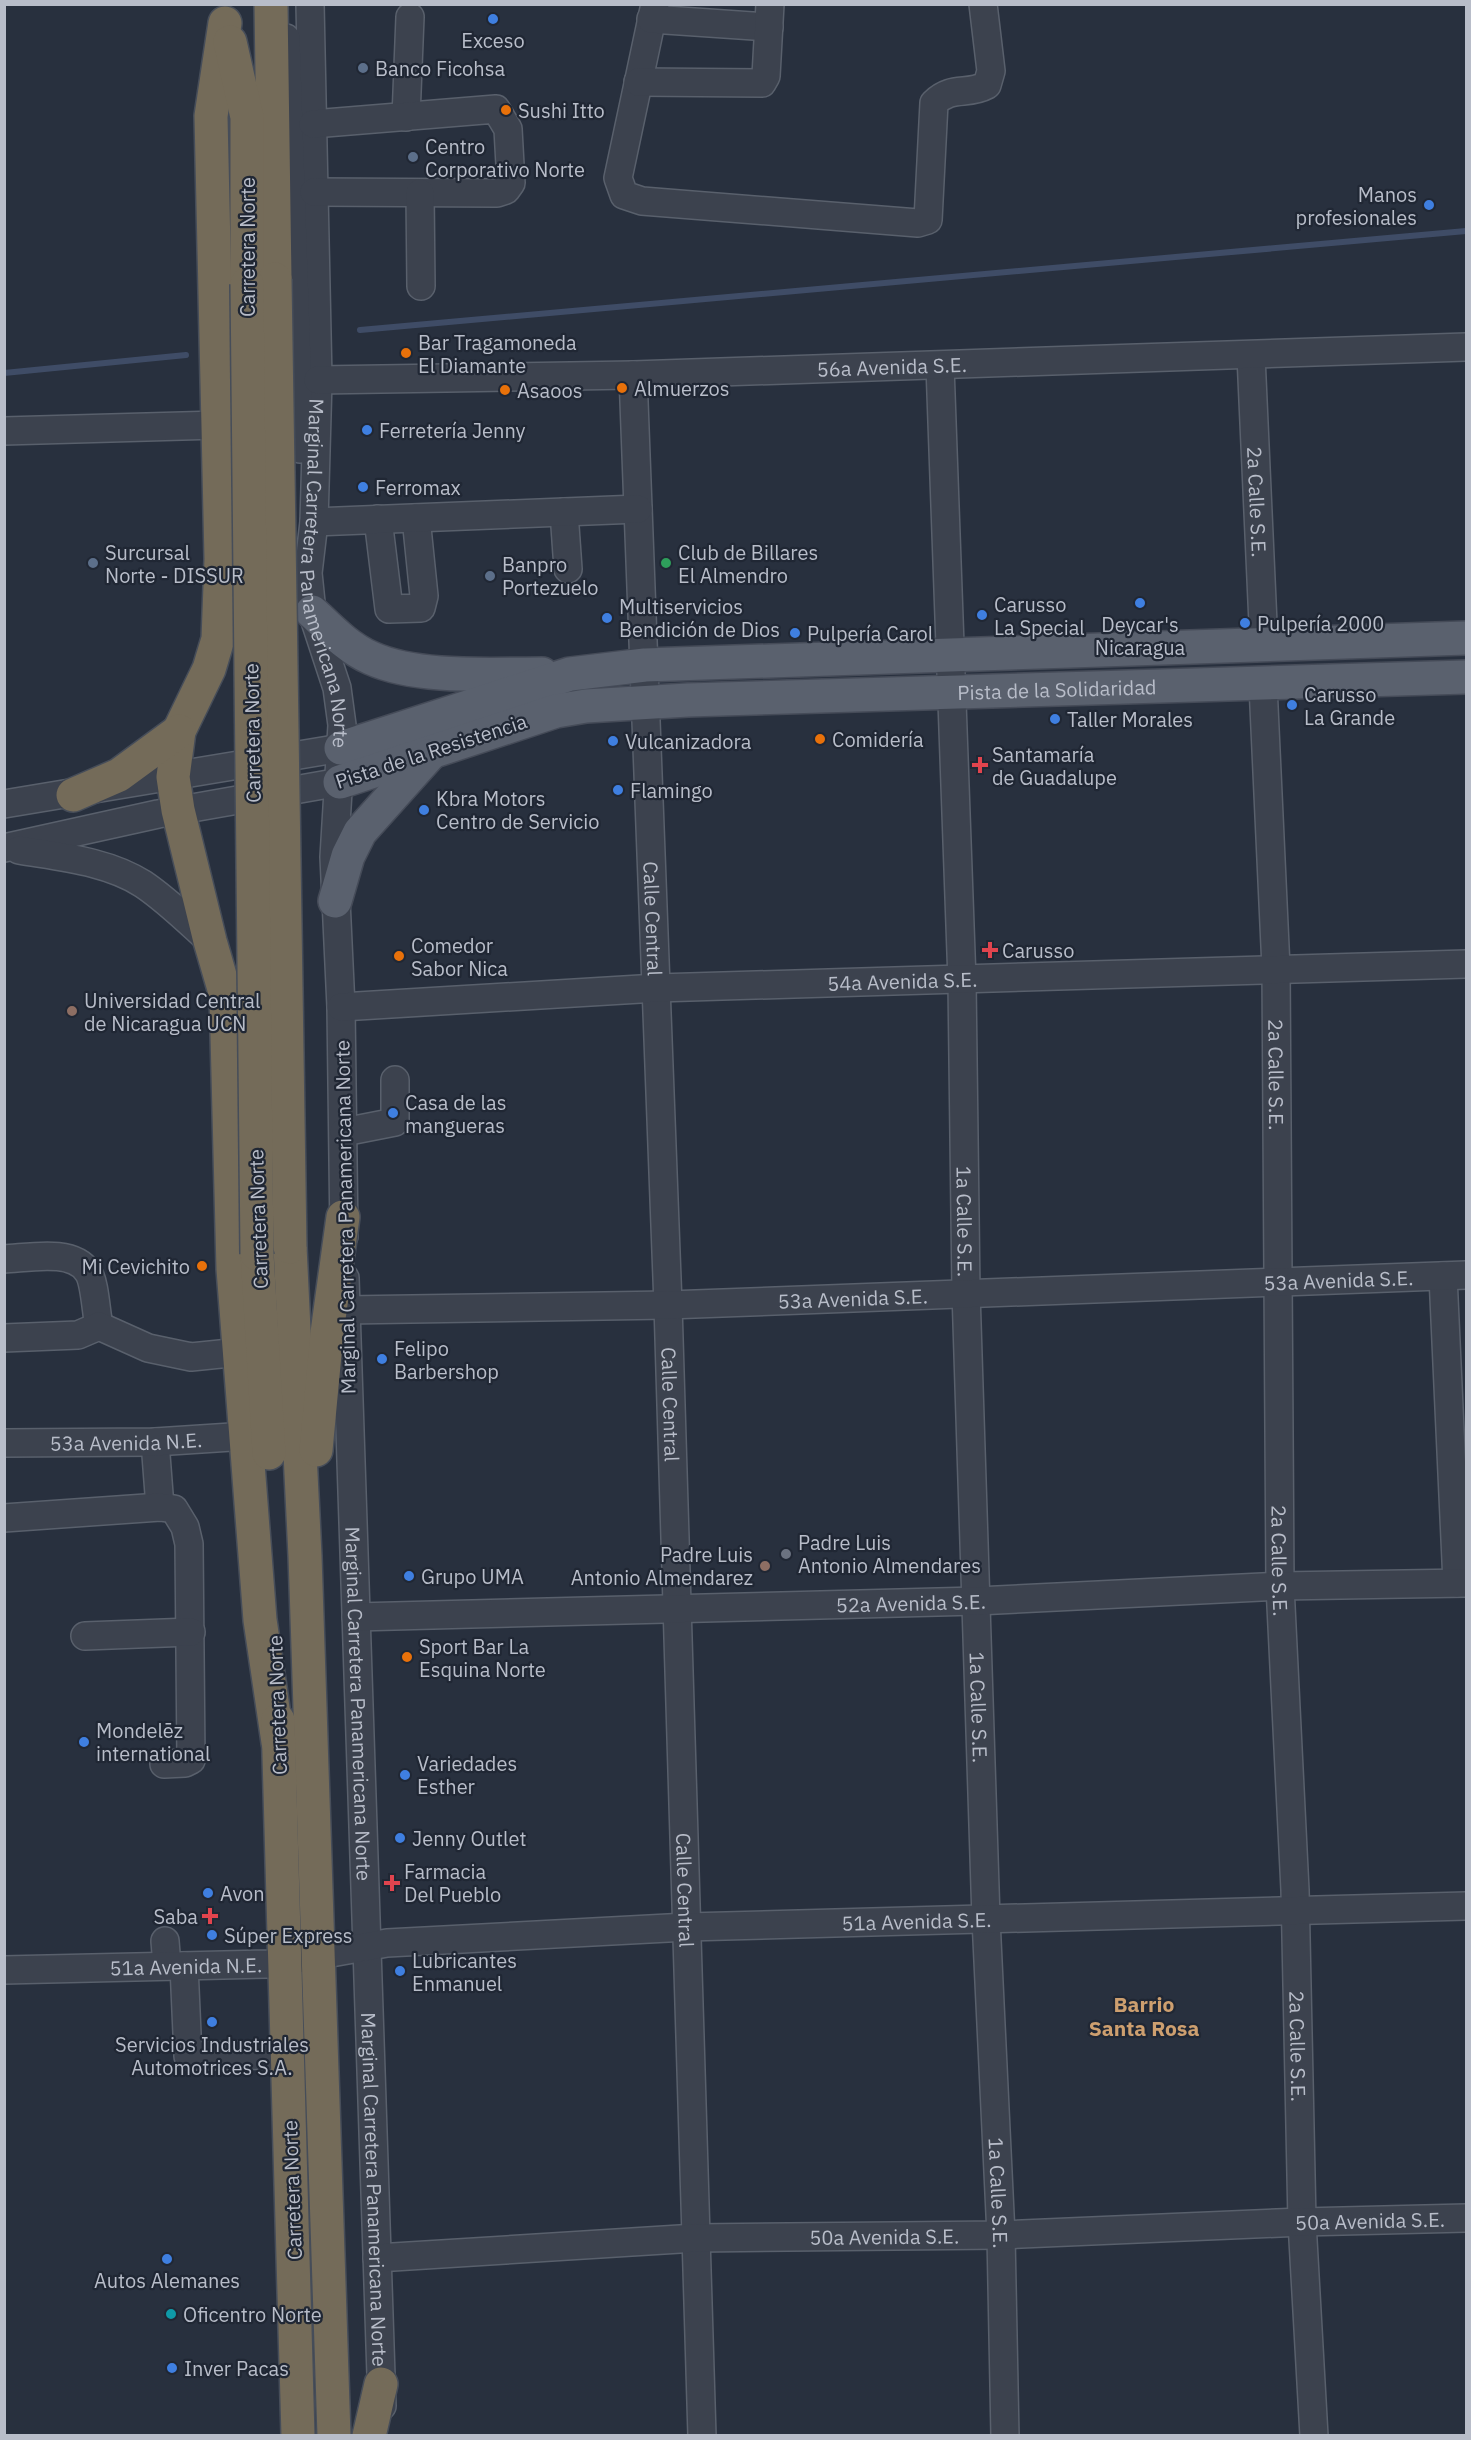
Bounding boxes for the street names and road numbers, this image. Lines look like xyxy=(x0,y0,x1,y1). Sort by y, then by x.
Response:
street label: Carretera Norte xyxy=(234,177,261,317)
street label: 56a Avenida S.E. xyxy=(816,350,967,382)
street label: Marginal Carretera Panamericana Norte xyxy=(294,398,356,749)
street label: 2a Calle S.E. xyxy=(1242,446,1274,558)
street label: Carretera Norte xyxy=(237,663,267,803)
street label: Pista de la Solidaridad xyxy=(957,673,1157,706)
street label: Pista de la Resistencia xyxy=(332,707,531,795)
street label: Calle Central xyxy=(638,861,669,977)
street label: 54a Avenida S.E. xyxy=(827,965,978,996)
street label: 2a Calle S.E. xyxy=(1263,1019,1291,1130)
street label: Marginal Carretera Panamericana Norte xyxy=(328,1040,362,1394)
street label: Carretera Norte xyxy=(242,1149,274,1289)
street label: 1a Calle S.E. xyxy=(951,1166,979,1277)
street label: 53a Avenida S.E. xyxy=(1263,1263,1414,1296)
street label: 53a Avenida S.E. xyxy=(777,1282,928,1314)
street label: Calle Central xyxy=(656,1346,686,1462)
street label: 53a Avenida N.E. xyxy=(50,1425,203,1456)
street label: 2a Calle S.E. xyxy=(1266,1505,1295,1617)
street label: Marginal Carretera Panamericana Norte xyxy=(340,1526,378,1881)
street label: 52a Avenida S.E. xyxy=(835,1587,987,1618)
street label: Carretera Norte xyxy=(261,1635,293,1775)
street label: 1a Calle S.E. xyxy=(964,1651,995,1763)
street label: Calle Central xyxy=(670,1832,701,1948)
street label: 51a Avenida S.E. xyxy=(841,1905,992,1936)
street label: 51a Avenida N.E. xyxy=(109,1951,263,1981)
street label: 2a Calle S.E. xyxy=(1284,1990,1313,2102)
street label: Marginal Carretera Panamericana Norte xyxy=(356,2012,394,2367)
street label: Carretera Norte xyxy=(276,2120,308,2260)
street label: 1a Calle S.E. xyxy=(983,2137,1015,2249)
street label: 50a Avenida S.E. xyxy=(1294,2205,1445,2236)
street label: 50a Avenida S.E. xyxy=(809,2222,960,2250)

